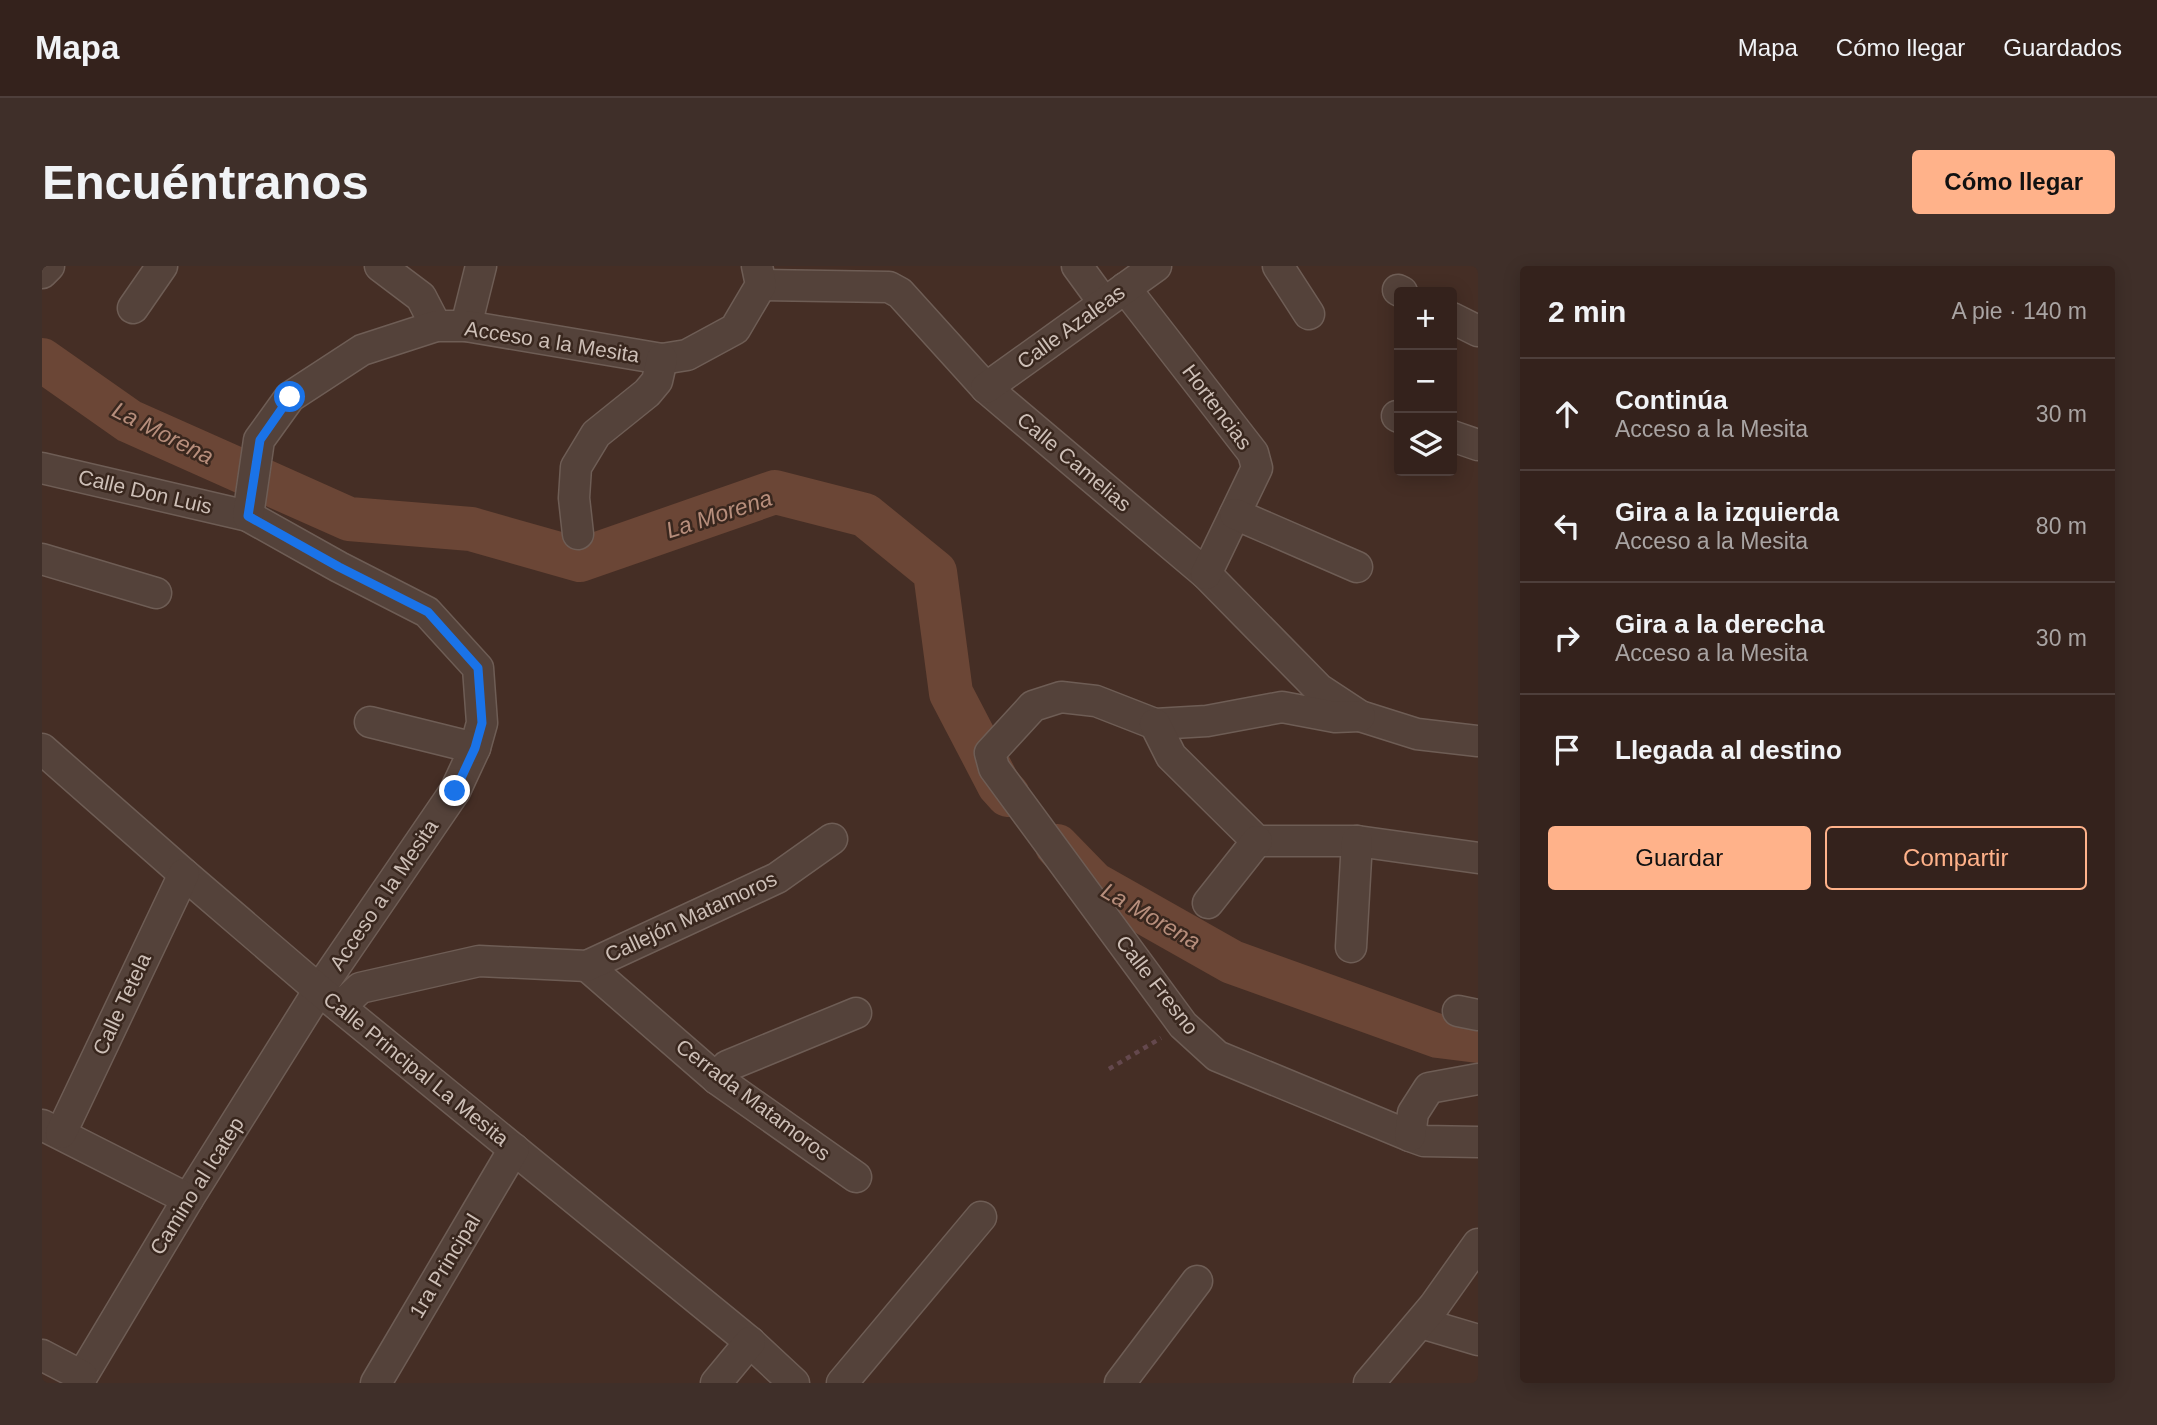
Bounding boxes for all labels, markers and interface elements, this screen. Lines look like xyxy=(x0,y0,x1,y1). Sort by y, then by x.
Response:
text: Mapa xyxy=(35,29,119,66)
text: Mapa xyxy=(1738,34,1798,61)
text: Cómo llegar xyxy=(1836,34,1965,61)
text: Guardados xyxy=(2003,34,2122,61)
button: Cómo llegar xyxy=(1912,150,2115,214)
text: Encuéntranos xyxy=(42,155,369,209)
street label: Calle Azaleas xyxy=(1012,280,1129,373)
map controls xyxy=(1394,287,1457,476)
button: + xyxy=(1394,287,1457,350)
text: 2 min xyxy=(1548,295,1626,328)
text: A pie · 140 m xyxy=(1951,298,2087,324)
street label: Acceso a la Mesita xyxy=(463,316,641,367)
button: − xyxy=(1394,350,1457,413)
street label: Hortencias xyxy=(1178,360,1257,454)
route start xyxy=(274,381,305,412)
text: Continúa xyxy=(1615,385,1728,415)
icon: ahead xyxy=(1548,395,1586,433)
water label: La Morena xyxy=(108,396,218,470)
text: 30 m xyxy=(2036,401,2087,427)
street label: Calle Camelias xyxy=(1013,407,1136,516)
button: layers xyxy=(1394,413,1457,476)
text: Acceso a la Mesita xyxy=(1615,416,1808,442)
street label: Calle Don Luis xyxy=(76,465,214,518)
water label: La Morena xyxy=(663,485,775,543)
text: Gira a la izquierda xyxy=(1615,497,1839,527)
icon: left xyxy=(1548,507,1586,545)
text: 80 m xyxy=(2036,513,2087,539)
text: Acceso a la Mesita xyxy=(1615,528,1808,554)
text: Gira a la derecha xyxy=(1615,609,1825,639)
icon: right xyxy=(1548,619,1586,657)
text: 30 m xyxy=(2036,625,2087,651)
text: Acceso a la Mesita xyxy=(1615,640,1808,666)
icon: arrive xyxy=(1548,731,1586,769)
text: Llegada al destino xyxy=(1615,735,1842,765)
route end xyxy=(439,775,470,806)
street label: Acceso a la Mesita xyxy=(325,815,443,974)
button: Guardar xyxy=(1548,826,1811,890)
button: Compartir xyxy=(1825,826,2087,890)
street label: Callejón Matamoros xyxy=(601,867,780,966)
water label: La Morena xyxy=(1097,877,1205,955)
street label: Calle Fresno xyxy=(1112,931,1203,1039)
street label: Calle Tetela xyxy=(88,949,155,1058)
street label: Calle Principal La Mesita xyxy=(319,987,514,1150)
street label: Cerrada Matamoros xyxy=(672,1034,835,1165)
street label: Camino al Icatep xyxy=(145,1113,248,1259)
street label: 1ra Principal xyxy=(405,1210,484,1322)

